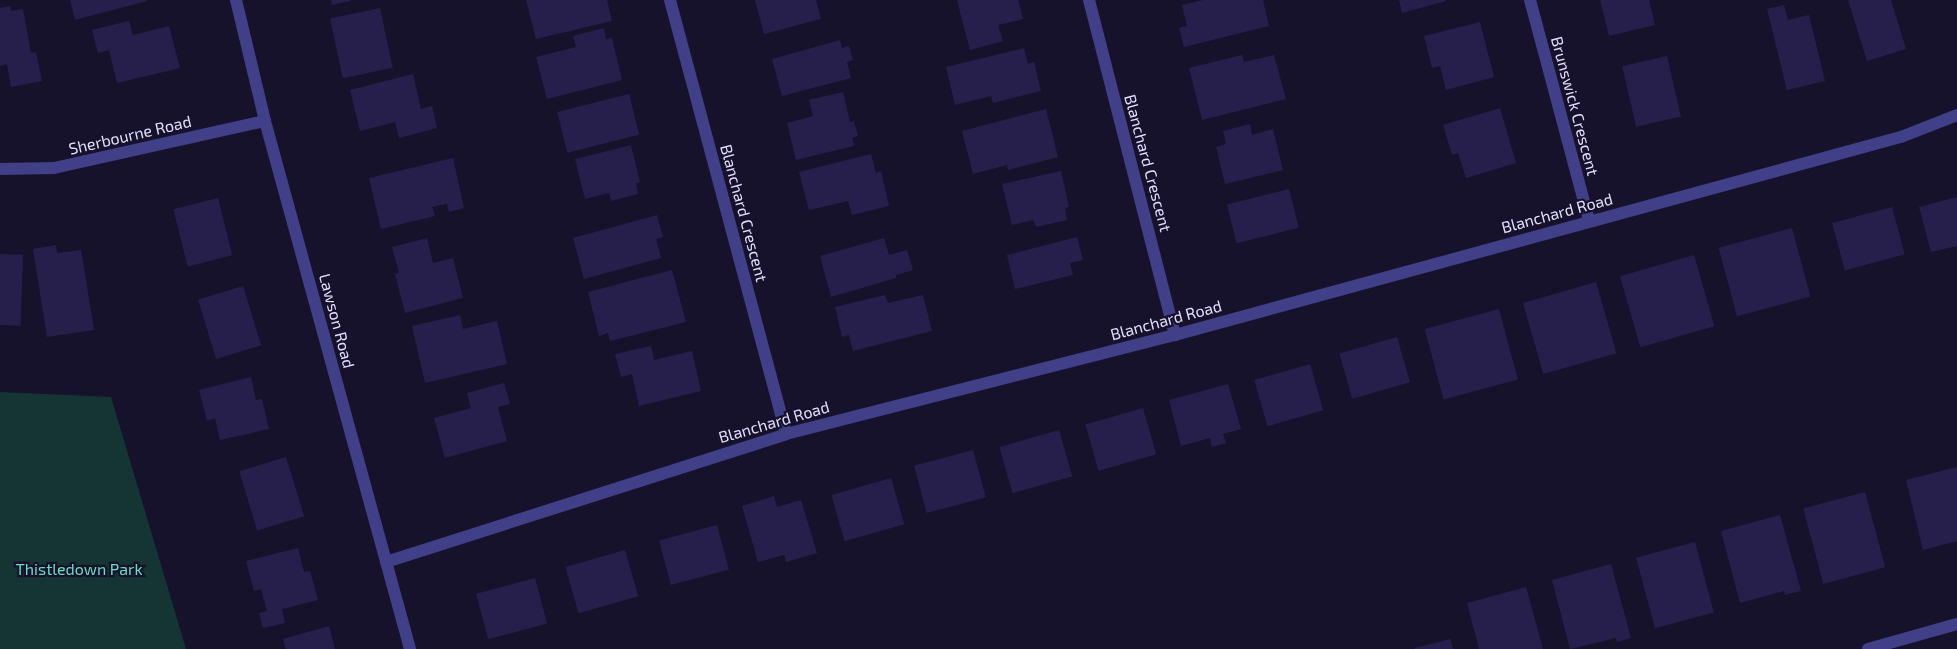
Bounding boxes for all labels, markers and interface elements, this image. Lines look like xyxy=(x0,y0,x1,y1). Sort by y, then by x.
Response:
street label: Brunswick Crescent xyxy=(1547,34,1603,178)
street label: Blanchard Crescent xyxy=(1120,92,1176,234)
street label: Sherbourne Road xyxy=(67,112,193,158)
street label: Blanchard Crescent xyxy=(716,142,772,284)
street label: Blanchard Road xyxy=(1499,189,1615,237)
street label: Lawson Road xyxy=(315,272,359,370)
street label: Blanchard Road xyxy=(1108,296,1224,344)
street label: Blanchard Road xyxy=(716,397,832,447)
park label: Thistledown Park xyxy=(15,559,143,579)

